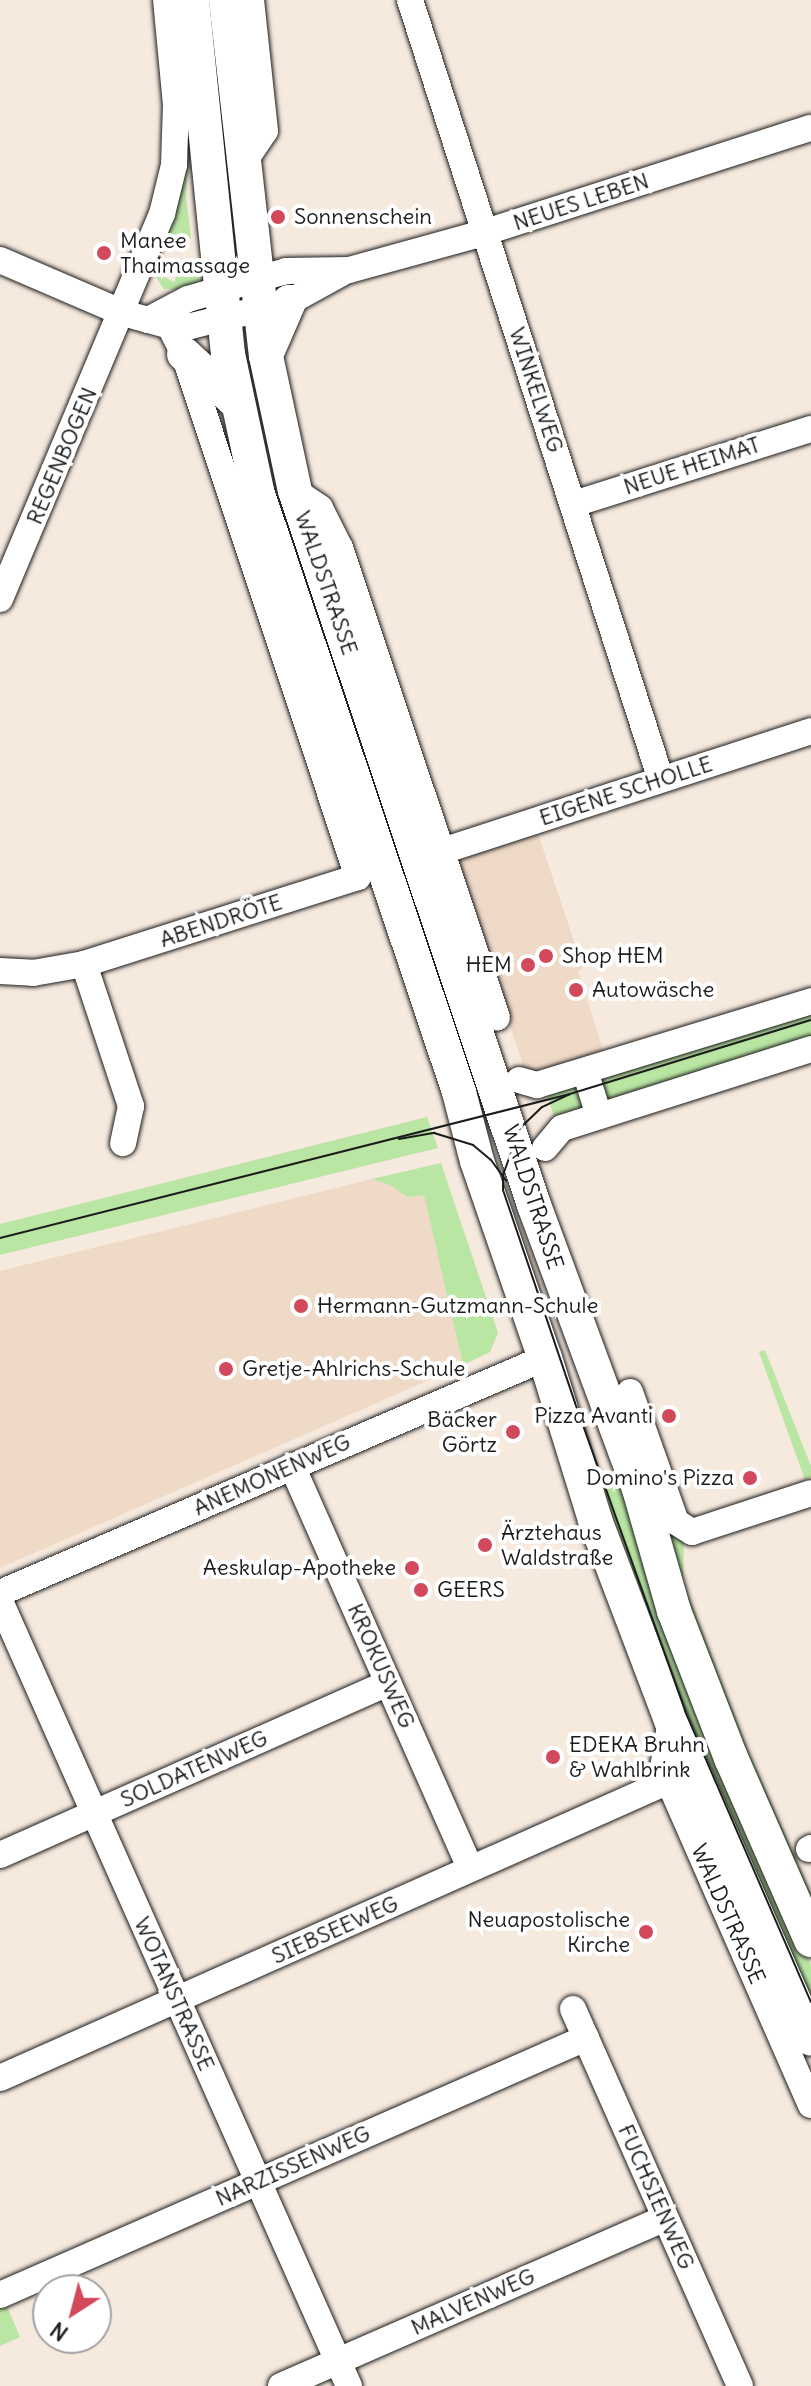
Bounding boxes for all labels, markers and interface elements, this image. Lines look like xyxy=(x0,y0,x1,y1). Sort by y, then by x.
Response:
street label: NEUES LEBEN xyxy=(510,168,652,236)
place label: Sonnenschein xyxy=(294,204,432,230)
marker: Sonnenschein xyxy=(269,208,287,226)
place label: Manee Thaimassage xyxy=(120,227,250,278)
marker: Manee Thaimassage xyxy=(95,244,113,262)
street label: WINKELWEG xyxy=(503,324,569,456)
street label: REGENBOGEN xyxy=(21,384,103,528)
street label: NEUE HEIMAT xyxy=(620,431,764,501)
street label: WALDSTRASSE xyxy=(289,508,363,658)
street label: EIGENE SCHOLLE xyxy=(536,751,716,831)
street label: ABENDRÖTE xyxy=(157,889,285,953)
place label: Shop HEM xyxy=(562,943,664,969)
marker: Shop HEM xyxy=(537,947,555,965)
place label: HEM xyxy=(465,952,512,978)
marker: HEM xyxy=(519,956,537,974)
place label: Autowäsche xyxy=(592,977,714,1003)
marker: Autowäsche xyxy=(567,981,585,999)
street label: WALDSTRASSE xyxy=(497,1121,569,1273)
place label: Hermann-Gutzmann-Schule xyxy=(317,1293,598,1319)
marker: Hermann-Gutzmann-Schule xyxy=(292,1297,310,1315)
place label: Gretje-Ahlrichs-Schule xyxy=(242,1356,465,1382)
marker: Gretje-Ahlrichs-Schule xyxy=(217,1360,235,1378)
place label: Pizza Avanti xyxy=(534,1403,653,1429)
place label: Bäcker Görtz xyxy=(427,1406,497,1458)
marker: Pizza Avanti xyxy=(660,1407,678,1425)
marker: Bäcker Görtz xyxy=(504,1423,522,1441)
street label: ANEMONENWEG xyxy=(189,1429,355,1521)
place label: Domino's Pizza xyxy=(586,1465,734,1491)
marker: Domino's Pizza xyxy=(741,1469,759,1487)
place label: Ärztehaus Waldstraße xyxy=(501,1519,613,1570)
marker: Ärztehaus Waldstraße xyxy=(476,1536,494,1554)
place label: Aeskulap-Apotheke xyxy=(203,1555,396,1581)
marker: Aeskulap-Apotheke xyxy=(403,1559,421,1577)
place label: GEERS xyxy=(437,1577,505,1603)
marker: GEERS xyxy=(412,1581,430,1599)
street label: KROKUSWEG xyxy=(342,1600,420,1732)
street label: SOLDATENWEG xyxy=(116,1725,272,1813)
place label: EDEKA Bruhn & Wahlbrink xyxy=(569,1731,705,1782)
marker: EDEKA Bruhn & Wahlbrink xyxy=(544,1748,562,1766)
street label: WALDSTRASSE xyxy=(685,1840,771,1988)
street label: SIEBSEEWEG xyxy=(268,1890,402,1970)
place label: Neuapostolische Kirche xyxy=(467,1906,630,1958)
street label: WOTANSTRASSE xyxy=(128,1913,220,2075)
marker: Neuapostolische Kirche xyxy=(637,1923,655,1941)
street label: NARZISSENWEG xyxy=(212,2120,374,2212)
street label: FUCHSIENWEG xyxy=(612,2120,700,2274)
street label: MALVENWEG xyxy=(407,2263,539,2341)
north arrow xyxy=(32,2274,112,2354)
text: N xyxy=(45,2316,73,2348)

